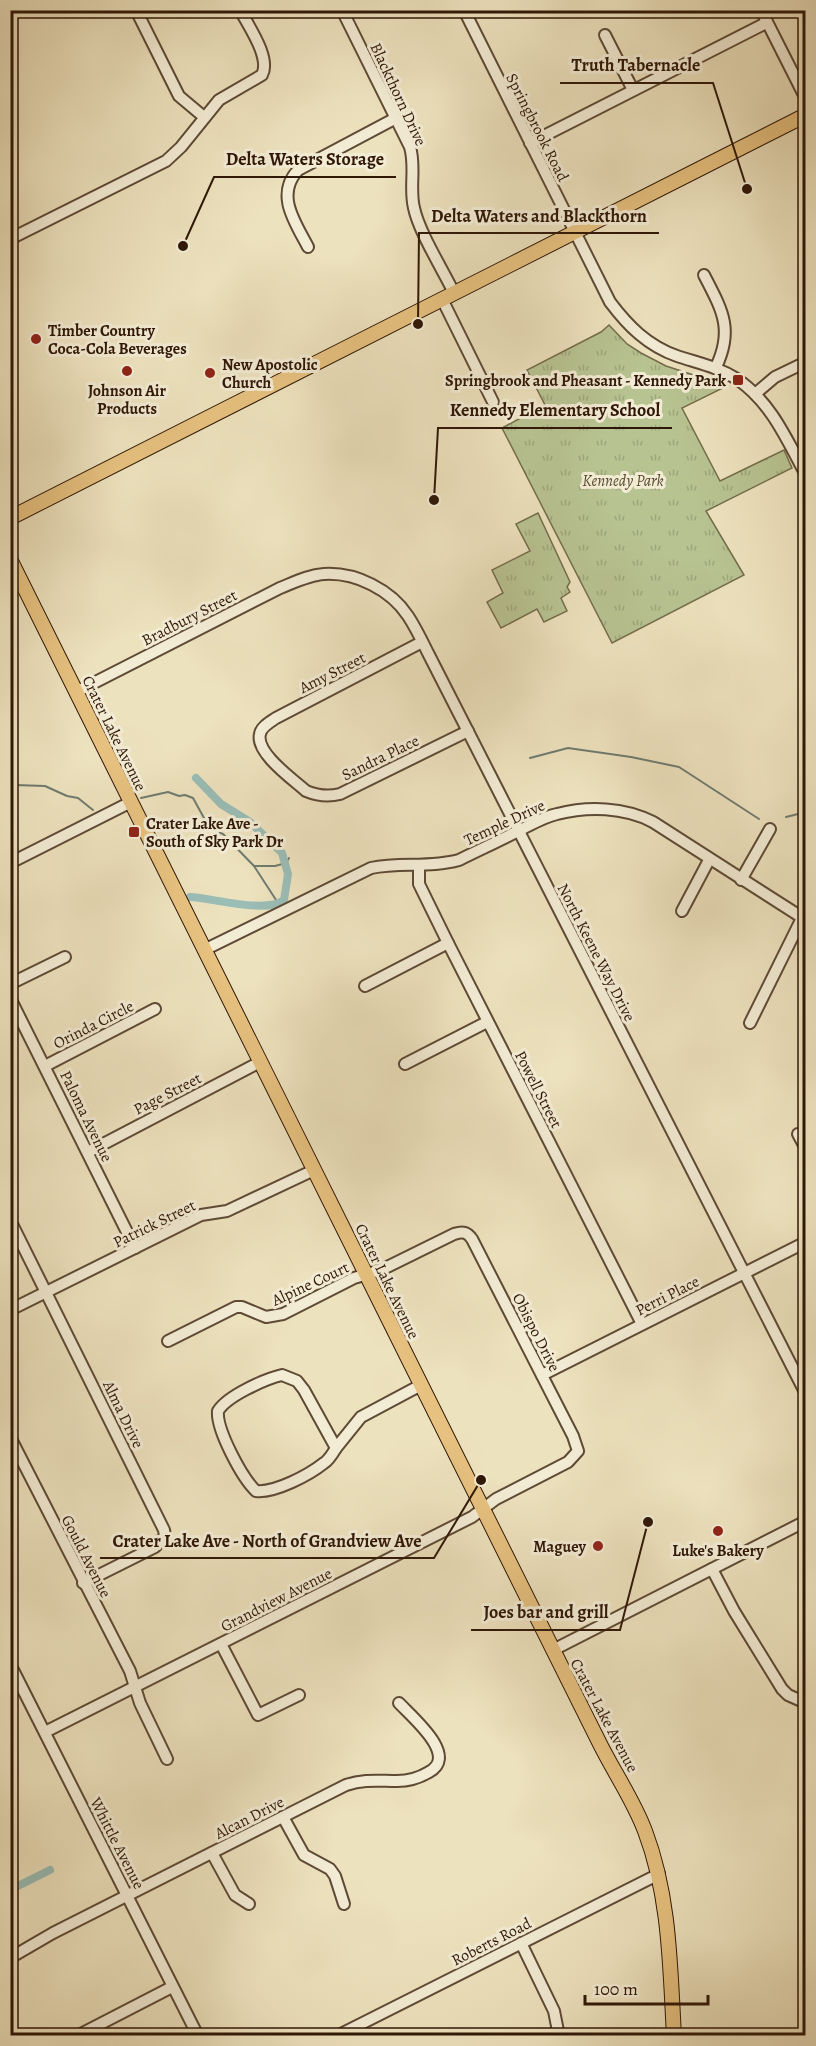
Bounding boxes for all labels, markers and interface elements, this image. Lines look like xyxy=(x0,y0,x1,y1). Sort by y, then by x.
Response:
street label: Blackthorn Drive xyxy=(365,39,432,150)
callout: Truth Tabernacle xyxy=(560,47,713,83)
text: Truth Tabernacle xyxy=(572,53,700,77)
street label: Springbrook Road xyxy=(500,70,574,186)
callout: Delta Waters Storage xyxy=(214,141,396,177)
text: Delta Waters Storage xyxy=(226,147,384,171)
callout: Delta Waters and Blackthorn xyxy=(419,197,659,233)
text: Delta Waters and Blackthorn xyxy=(431,204,647,228)
place label: Timber Country Coca-Cola Beverages xyxy=(48,320,187,360)
marker: Timber Country Coca-Cola Beverages xyxy=(29,332,43,346)
place label: New Apostolic Church xyxy=(222,354,318,394)
marker: Johnson Air Products xyxy=(120,364,134,378)
marker: New Apostolic Church xyxy=(203,366,217,380)
place label: Springbrook and Pheasant - Kennedy Park xyxy=(445,370,727,392)
marker: Springbrook and Pheasant - Kennedy Park xyxy=(731,373,745,387)
place label: Johnson Air Products xyxy=(88,380,167,420)
callout: Kennedy Elementary School xyxy=(438,392,672,428)
text: Kennedy Elementary School xyxy=(450,398,661,422)
park label: Kennedy Park xyxy=(582,470,664,492)
street label: Bradbury Street xyxy=(138,584,241,651)
street label: Amy Street xyxy=(295,647,369,699)
street label: Crater Lake Avenue xyxy=(77,672,152,795)
street label: Sandra Place xyxy=(338,730,423,786)
street label: Temple Drive xyxy=(460,795,548,851)
place label: Crater Lake Ave - South of Sky Park Dr xyxy=(146,813,284,853)
marker: Crater Lake Ave - South of Sky Park Dr xyxy=(127,825,141,839)
street label: North Keene Way Drive xyxy=(552,880,640,1025)
street label: Orinda Circle xyxy=(49,995,138,1055)
street label: Powell Street xyxy=(509,1047,567,1132)
street label: Paloma Avenue xyxy=(54,1067,118,1166)
street label: Page Street xyxy=(130,1067,205,1120)
street label: Patrick Street xyxy=(110,1194,199,1253)
street label: Crater Lake Avenue xyxy=(350,1220,425,1343)
street label: Alpine Court xyxy=(267,1256,353,1312)
street label: Perri Place xyxy=(632,1270,703,1321)
street label: Obispo Drive xyxy=(507,1289,565,1376)
street label: Alma Drive xyxy=(97,1376,149,1452)
street label: Gould Avenue xyxy=(56,1511,116,1602)
callout: Crater Lake Ave - North of Grandview Ave xyxy=(100,1522,434,1558)
marker: Luke's Bakery xyxy=(711,1524,725,1538)
text: Crater Lake Ave - North of Grandview Ave xyxy=(112,1529,422,1553)
place label: Maguey xyxy=(533,1536,587,1558)
marker: Maguey xyxy=(591,1539,605,1553)
place label: Luke's Bakery xyxy=(672,1540,764,1562)
street label: Grandview Avenue xyxy=(217,1562,336,1637)
callout: Joes bar and grill xyxy=(471,1594,620,1630)
text: Joes bar and grill xyxy=(484,1600,609,1624)
street label: Crater Lake Avenue xyxy=(565,1655,643,1776)
street label: Alcan Drive xyxy=(210,1791,288,1845)
street label: Whittle Avenue xyxy=(84,1793,150,1893)
street label: Roberts Road xyxy=(448,1912,536,1971)
scale bar xyxy=(585,1968,708,2006)
text: 100 m xyxy=(594,1977,638,2001)

